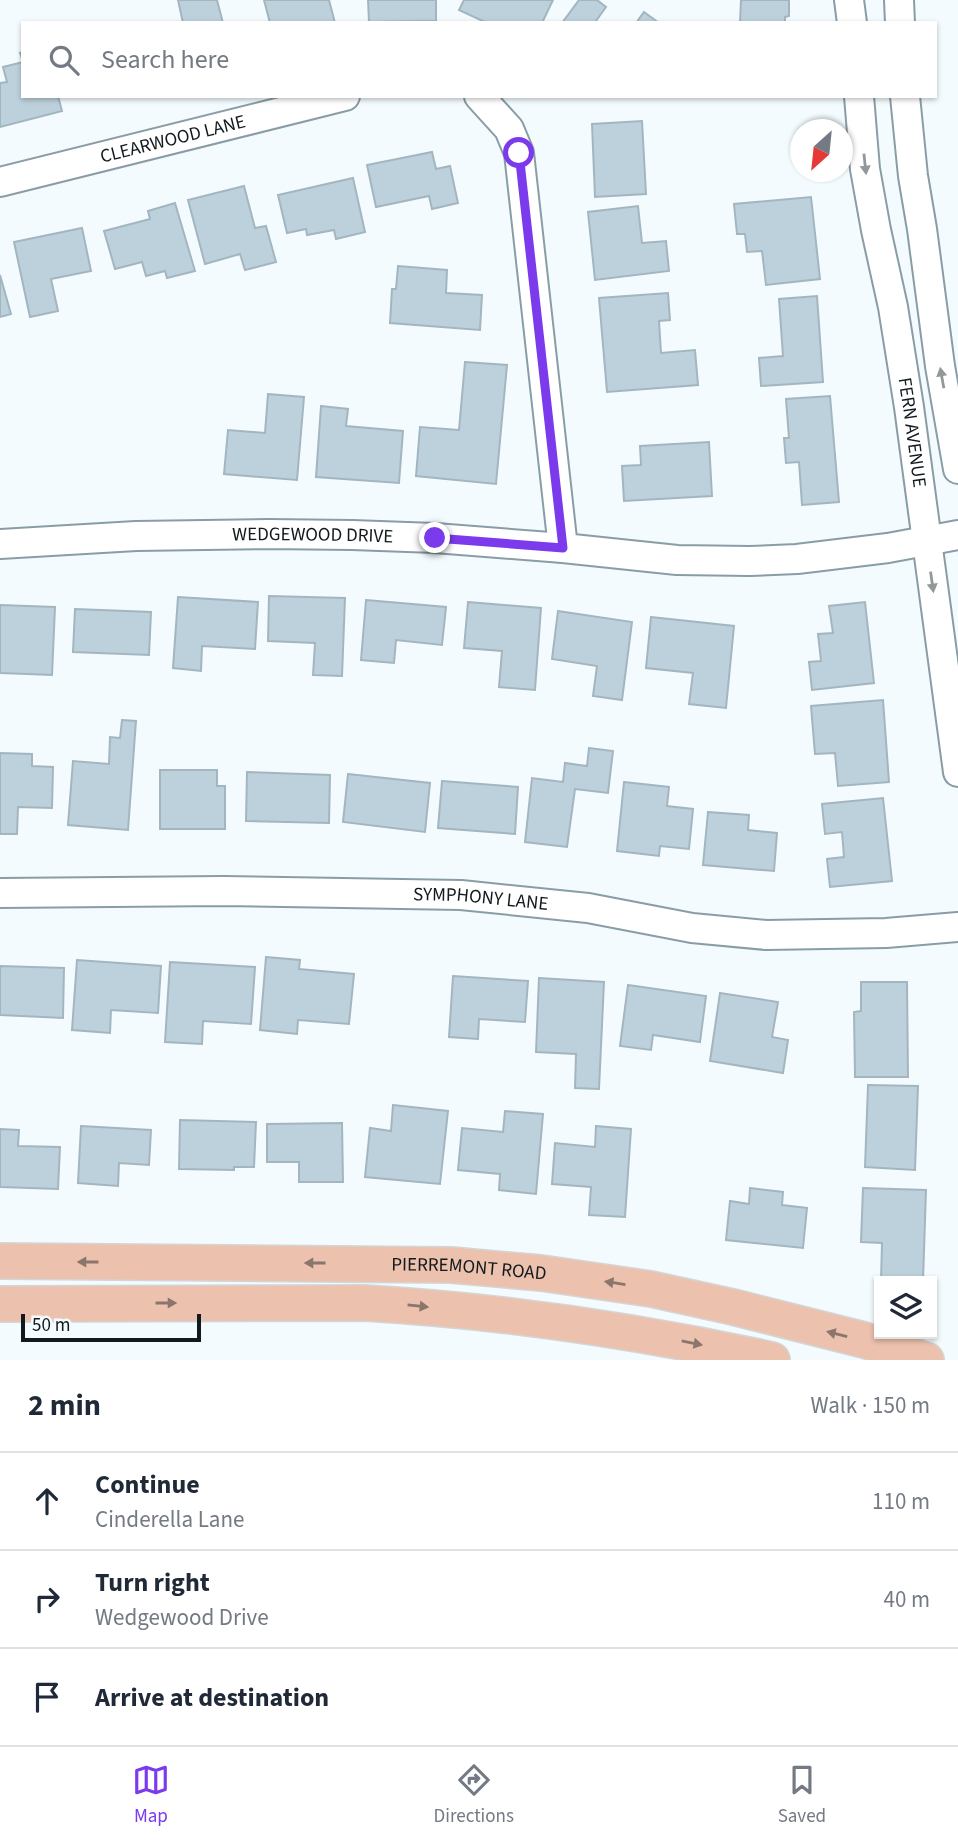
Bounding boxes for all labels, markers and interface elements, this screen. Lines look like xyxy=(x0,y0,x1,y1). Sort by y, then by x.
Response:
search box xyxy=(21,21,937,98)
icon: search xyxy=(45,41,83,79)
text: Search here xyxy=(101,41,229,78)
street label: CLEARWOOD LANE xyxy=(97,108,248,170)
north arrow xyxy=(790,119,853,182)
route start xyxy=(503,137,534,168)
one-way arrow xyxy=(860,153,871,175)
one-way arrow xyxy=(936,367,947,389)
street label: FERN AVENUE xyxy=(891,375,933,489)
street label: WEDGEWOOD DRIVE xyxy=(232,520,394,550)
route end xyxy=(419,522,450,553)
one-way arrow xyxy=(926,571,937,593)
street label: SYMPHONY LANE xyxy=(413,881,550,917)
street label: PIERREMONT ROAD xyxy=(391,1251,548,1287)
one-way arrow xyxy=(76,1256,98,1268)
one-way arrow xyxy=(304,1257,326,1269)
map controls xyxy=(874,1276,937,1339)
button: layers xyxy=(874,1276,937,1339)
one-way arrow xyxy=(604,1277,626,1288)
one-way arrow xyxy=(155,1297,177,1309)
one-way arrow xyxy=(407,1301,429,1312)
scale bar xyxy=(21,1311,201,1343)
text: 50 m xyxy=(32,1312,70,1339)
one-way arrow xyxy=(826,1328,848,1339)
one-way arrow xyxy=(681,1337,703,1348)
text: 2 min xyxy=(28,1384,101,1427)
text: Walk · 150 m xyxy=(811,1389,930,1422)
text: Continue xyxy=(95,1466,200,1503)
icon: ahead xyxy=(28,1482,66,1520)
text: 110 m xyxy=(872,1485,930,1518)
text: Cinderella Lane xyxy=(95,1503,244,1536)
text: Turn right xyxy=(95,1564,210,1601)
icon: right xyxy=(28,1580,66,1618)
text: 40 m xyxy=(883,1583,930,1616)
text: Wedgewood Drive xyxy=(95,1601,269,1634)
icon: arrive xyxy=(28,1678,66,1716)
text: Arrive at destination xyxy=(95,1679,329,1716)
tab: Map xyxy=(132,1761,170,1830)
tab: Directions xyxy=(434,1761,514,1830)
tab: Saved xyxy=(778,1761,826,1830)

